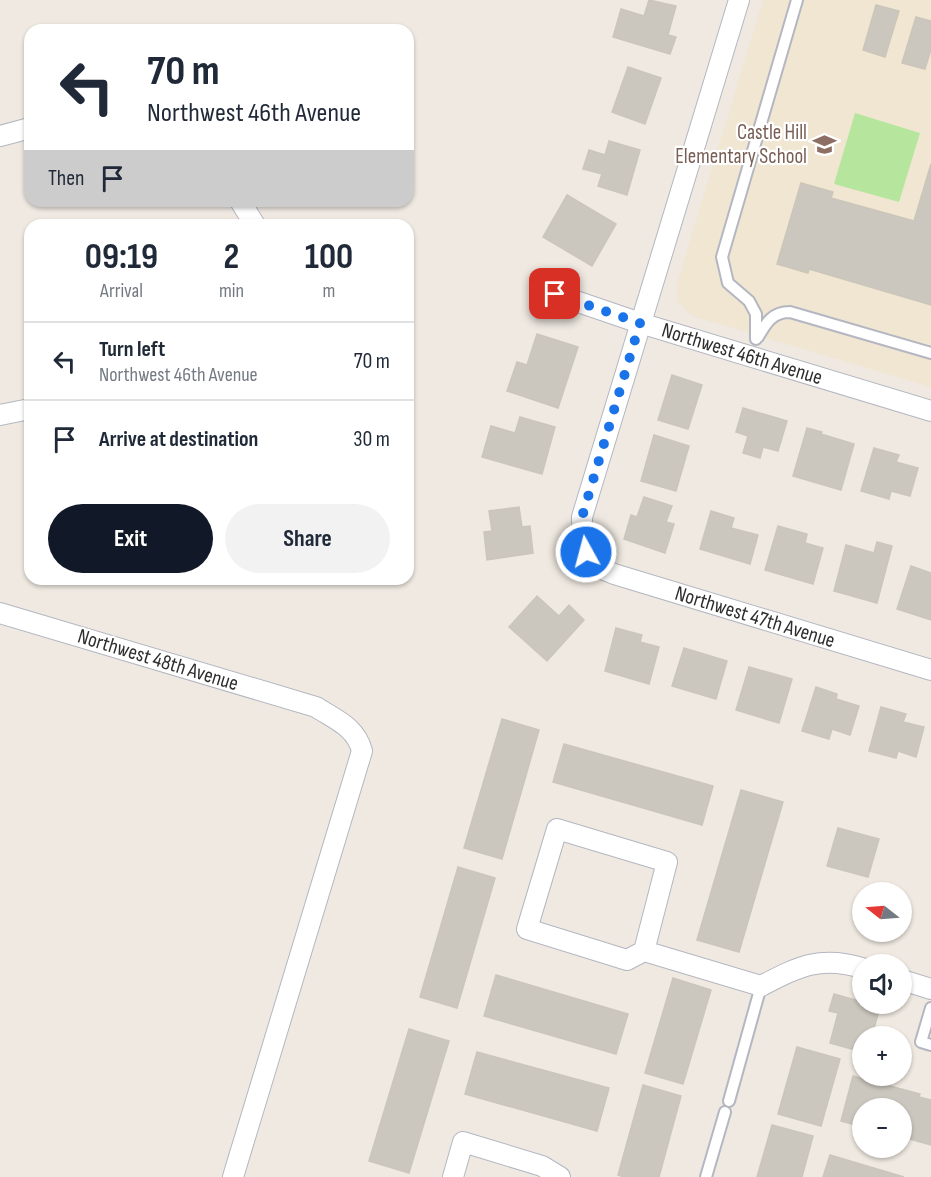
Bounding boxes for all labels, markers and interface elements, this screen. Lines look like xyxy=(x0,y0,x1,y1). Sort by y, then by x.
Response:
text: 70 m xyxy=(147,46,220,97)
icon: left xyxy=(48,48,126,126)
text: Northwest 46th Avenue xyxy=(147,97,361,129)
place label: Castle Hill Elementary School xyxy=(675,120,807,169)
school or university icon: Castle Hill Elementary School xyxy=(812,131,838,157)
icon: arrive xyxy=(96,162,129,195)
text: Then xyxy=(48,165,84,192)
text: 09:19 xyxy=(85,236,158,279)
text: 2 xyxy=(224,236,239,279)
text: 100 xyxy=(305,236,353,279)
pin xyxy=(529,268,580,319)
icon: arrive xyxy=(538,277,571,310)
text: Arrival xyxy=(100,279,143,303)
text: min xyxy=(219,279,244,303)
text: m xyxy=(323,279,335,303)
street label: Northwest 46th Avenue xyxy=(659,318,825,390)
text: Turn left xyxy=(99,336,165,363)
icon: left xyxy=(48,345,81,378)
text: 70 m xyxy=(354,348,390,375)
text: Northwest 46th Avenue xyxy=(99,363,258,387)
icon: arrive xyxy=(48,423,81,456)
text: Arrive at destination xyxy=(99,426,258,453)
text: 30 m xyxy=(353,426,390,453)
button: Exit xyxy=(48,504,213,573)
button: Share xyxy=(225,504,390,573)
position arrow xyxy=(554,520,618,584)
street label: Northwest 47th Avenue xyxy=(672,581,838,653)
street label: Northwest 48th Avenue xyxy=(75,624,241,696)
north arrow xyxy=(852,882,912,942)
map controls xyxy=(852,882,912,1158)
button: sound xyxy=(852,954,912,1014)
button: + xyxy=(852,1026,912,1086)
button: − xyxy=(852,1098,912,1158)

